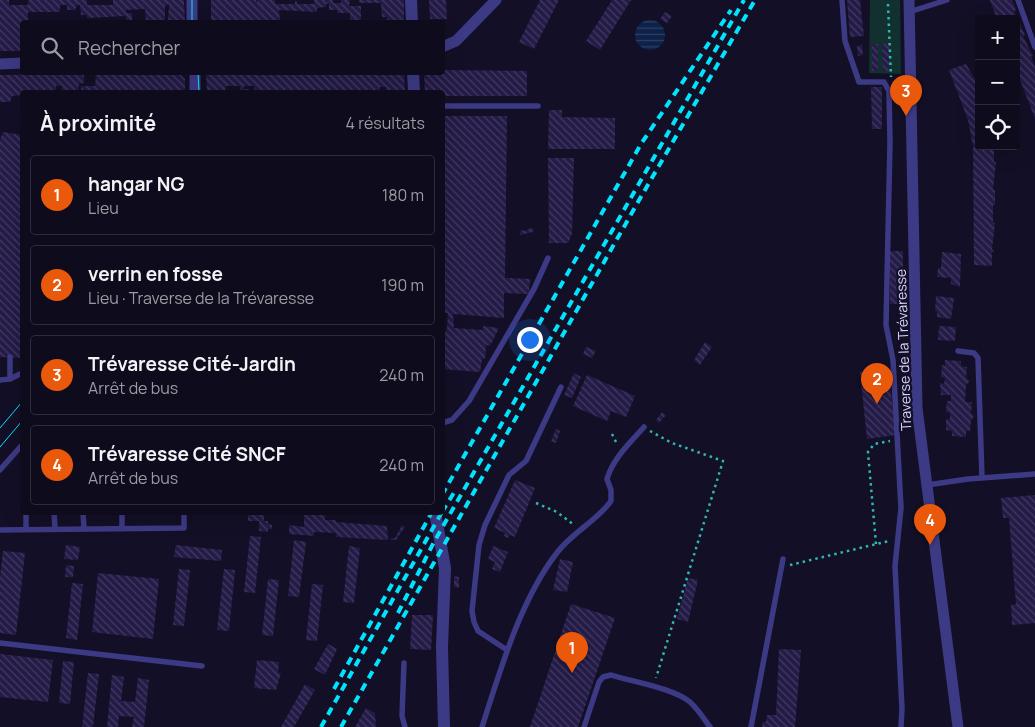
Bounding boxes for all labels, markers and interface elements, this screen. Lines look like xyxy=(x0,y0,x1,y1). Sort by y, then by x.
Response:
map controls xyxy=(975,15,1020,150)
button: + xyxy=(975,15,1020,60)
search box xyxy=(20,20,445,75)
icon: search xyxy=(38,34,66,62)
text: Rechercher xyxy=(78,35,180,61)
button: − xyxy=(975,60,1020,105)
pin: 3 xyxy=(890,75,922,116)
button: locate xyxy=(975,105,1020,150)
text: À proximité xyxy=(40,109,156,137)
text: 4 résultats xyxy=(346,112,425,134)
text: hangar NG xyxy=(88,171,184,197)
text: 1 xyxy=(53,184,61,206)
text: 180 m xyxy=(382,184,424,206)
text: Lieu xyxy=(88,197,119,219)
text: verrin en fosse xyxy=(88,261,223,287)
street label: Traverse de la Trévaresse xyxy=(891,269,915,431)
text: 2 xyxy=(52,274,62,296)
text: 190 m xyxy=(381,274,424,296)
text: Lieu · Traverse de la Trévaresse xyxy=(88,287,314,309)
your location xyxy=(517,327,543,353)
text: Trévaresse Cité-Jardin xyxy=(88,351,296,377)
pin: 2 xyxy=(861,363,893,404)
text: 3 xyxy=(52,364,62,386)
text: 240 m xyxy=(379,364,424,386)
text: Arrêt de bus xyxy=(88,377,178,399)
text: Trévaresse Cité SNCF xyxy=(88,441,286,467)
text: 4 xyxy=(52,454,62,476)
text: 240 m xyxy=(379,454,424,476)
text: Arrêt de bus xyxy=(88,467,178,489)
pin: 4 xyxy=(914,504,946,545)
pin: 1 xyxy=(556,632,588,673)

